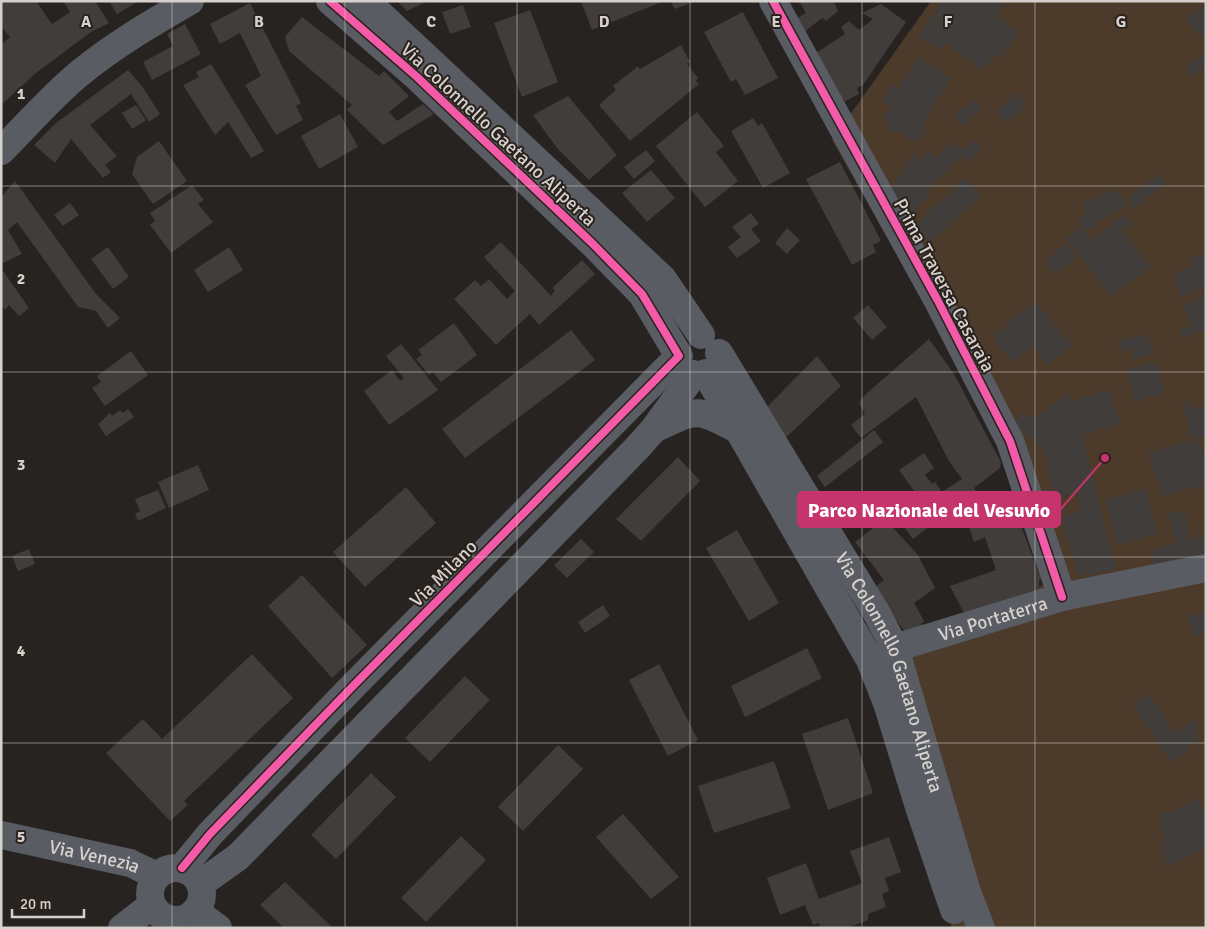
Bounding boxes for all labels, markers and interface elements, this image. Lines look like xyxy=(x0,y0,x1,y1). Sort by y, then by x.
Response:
text: A xyxy=(81,12,92,32)
text: B xyxy=(254,12,264,32)
text: C xyxy=(426,12,436,32)
text: D xyxy=(599,12,610,32)
text: E xyxy=(771,12,781,32)
text: F xyxy=(944,12,953,32)
text: G xyxy=(1116,12,1126,32)
street label: Via Colonnello Gaetano Aliperta xyxy=(396,38,601,232)
text: 1 xyxy=(17,84,26,104)
street label: Prima Traversa Casaraia xyxy=(888,194,1000,377)
text: 2 xyxy=(17,269,25,289)
text: 3 xyxy=(17,455,25,475)
callout: Parco Nazionale del Vesuvio xyxy=(798,492,1060,527)
text: Parco Nazionale del Vesuvio xyxy=(808,498,1050,523)
street label: Via Milano xyxy=(405,535,483,613)
street label: Via Colonnello Gaetano Aliperta xyxy=(829,548,948,795)
street label: Via Portaterra xyxy=(935,591,1051,647)
text: 4 xyxy=(17,641,26,661)
text: 5 xyxy=(17,827,25,847)
street label: Via Venezia xyxy=(47,835,144,879)
scale bar xyxy=(12,886,85,918)
text: 20 m xyxy=(20,895,51,913)

